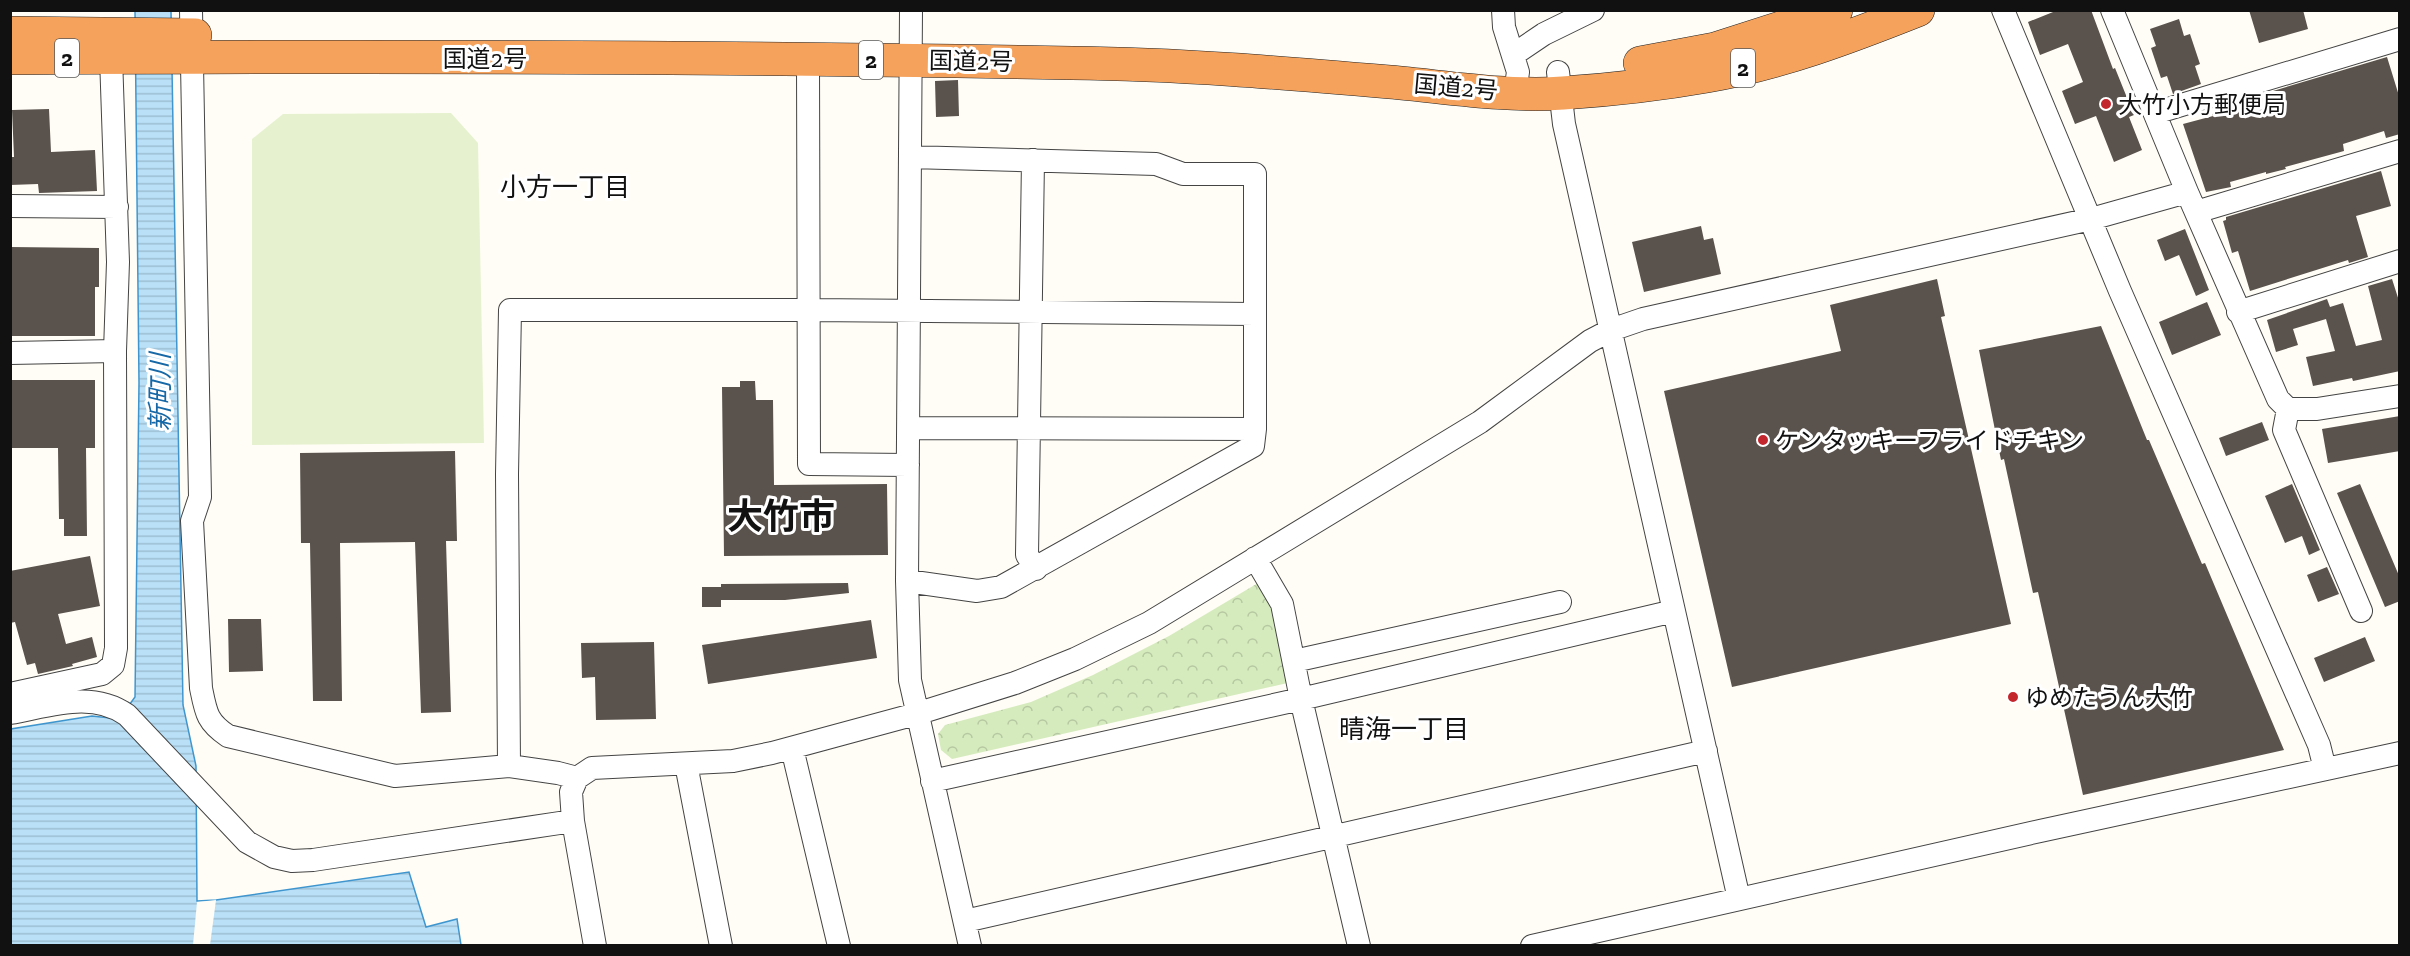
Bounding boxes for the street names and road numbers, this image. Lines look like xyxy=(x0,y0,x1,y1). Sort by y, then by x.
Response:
road number: 2 xyxy=(55,39,79,77)
road number: 2 xyxy=(859,41,883,79)
street label: 国道2号 xyxy=(443,44,527,73)
street label: 国道2号 xyxy=(929,46,1013,76)
road number: 2 xyxy=(1731,49,1755,87)
street label: 国道2号 xyxy=(1413,69,1499,105)

